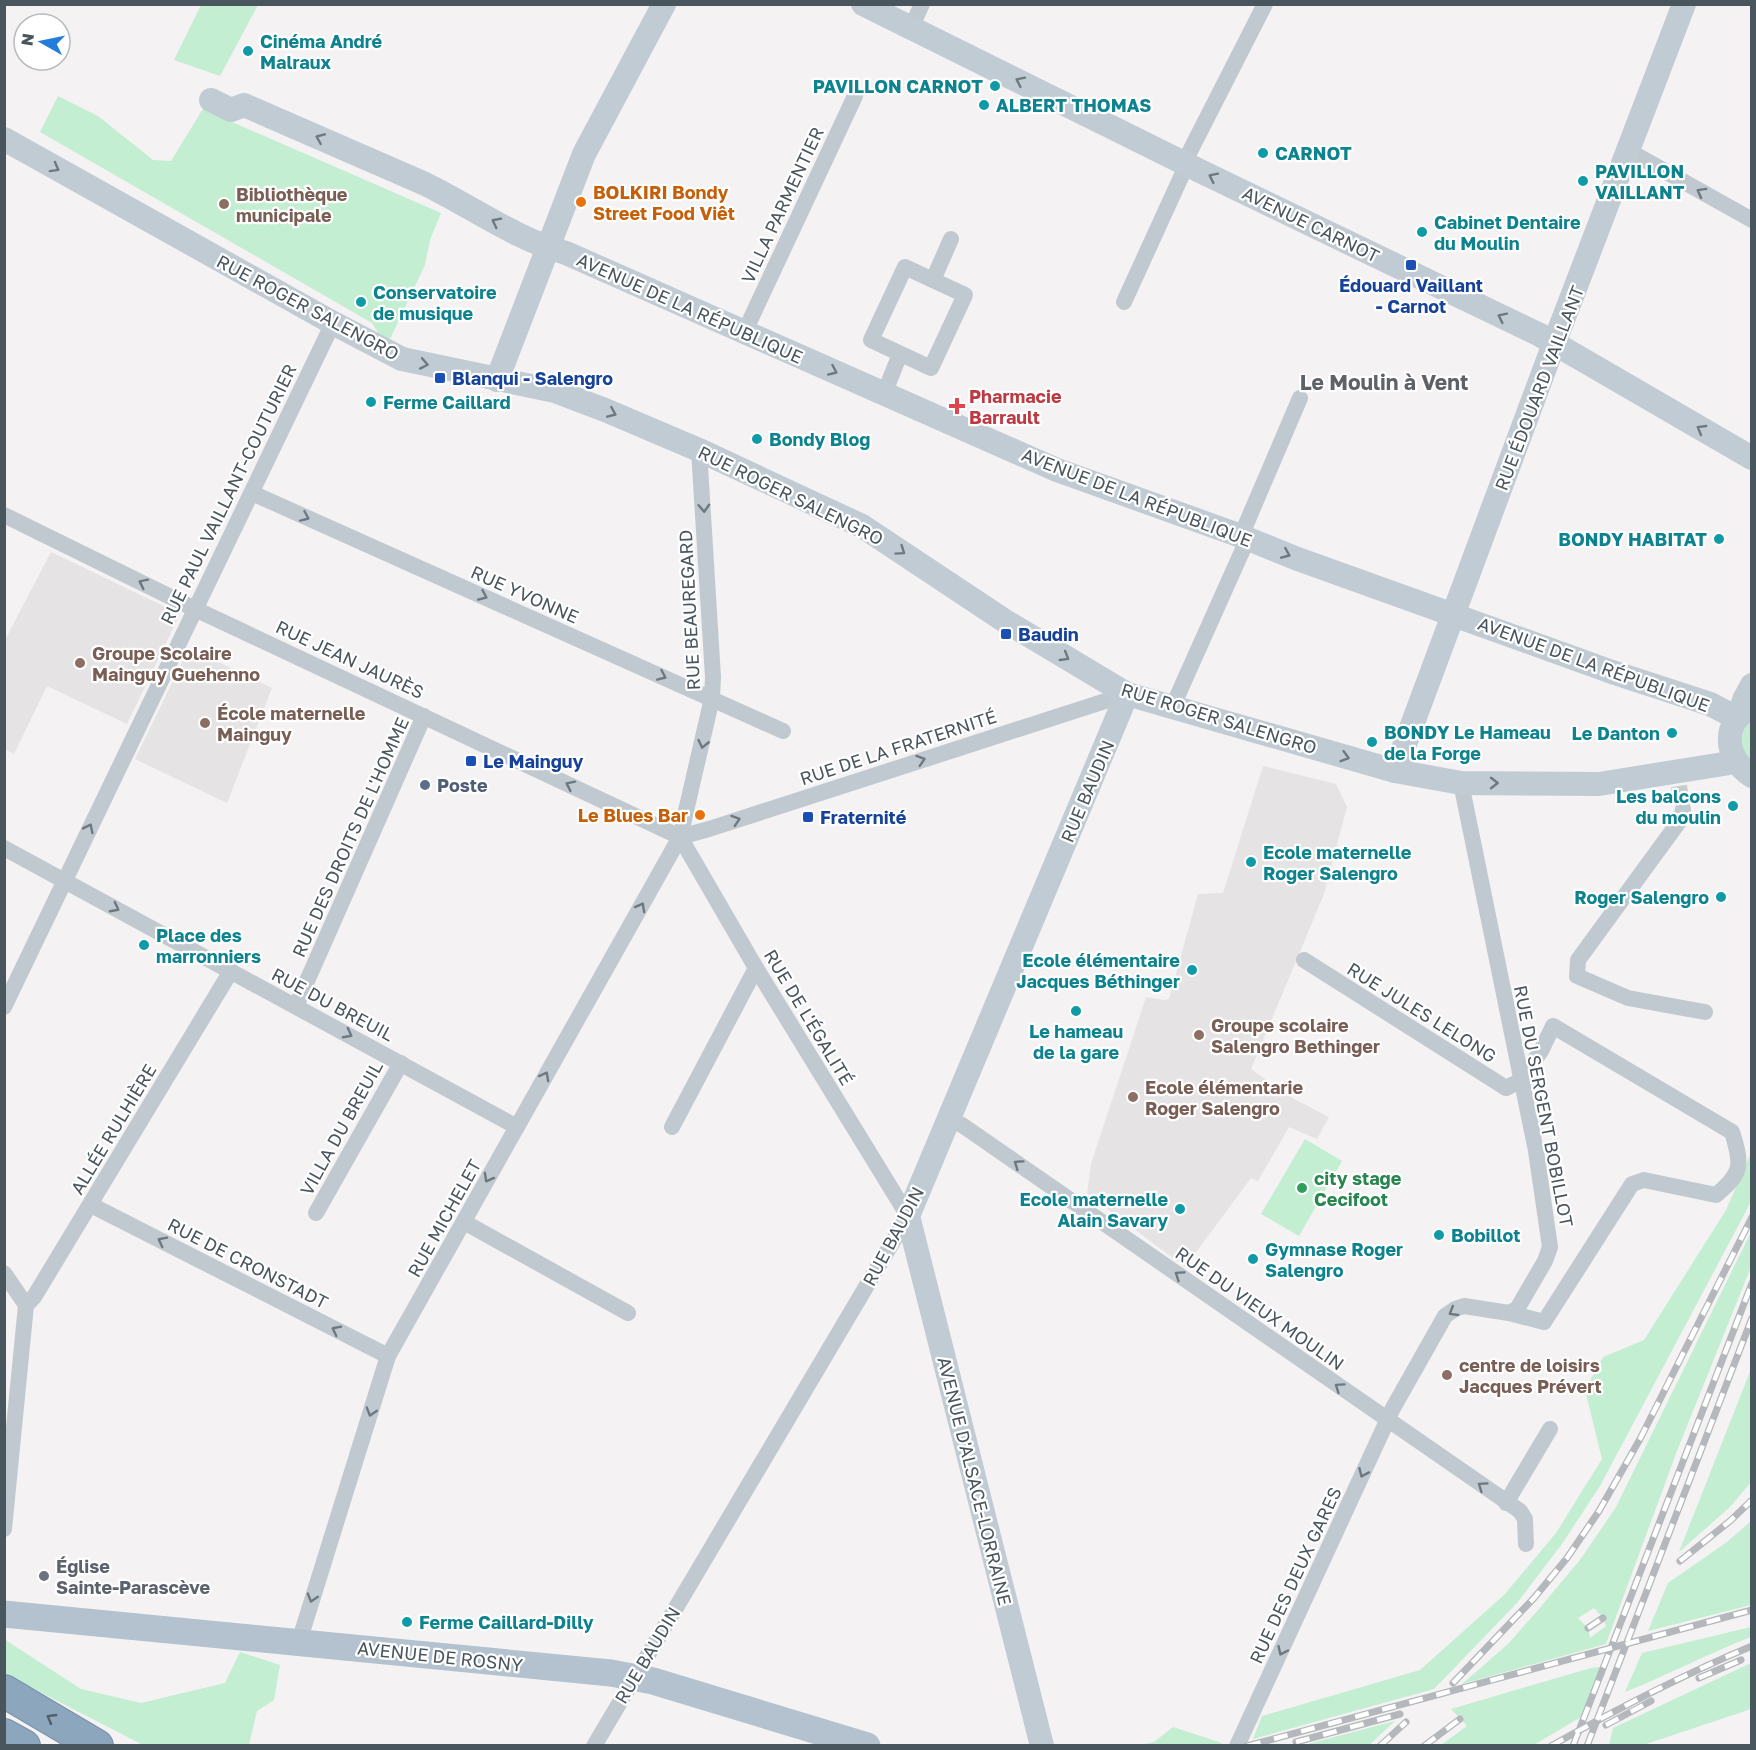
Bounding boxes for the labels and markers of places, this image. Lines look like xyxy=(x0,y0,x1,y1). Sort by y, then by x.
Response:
place label: Cinéma André Malraux xyxy=(260,30,382,73)
marker: Cinéma André Malraux xyxy=(241,44,255,58)
place label: PAVILLON CARNOT xyxy=(813,75,983,97)
marker: PAVILLON CARNOT xyxy=(988,79,1002,93)
place label: ALBERT THOMAS xyxy=(996,94,1151,116)
marker: ALBERT THOMAS xyxy=(977,98,991,112)
place label: CARNOT xyxy=(1275,142,1352,164)
marker: CARNOT xyxy=(1256,146,1270,160)
place label: PAVILLON VAILLANT xyxy=(1595,160,1685,203)
marker: PAVILLON VAILLANT xyxy=(1576,174,1590,188)
place label: BOLKIRI Bondy Street Food Viêt xyxy=(593,181,735,224)
place label: Bibliothèque municipale xyxy=(236,183,348,226)
marker: BOLKIRI Bondy Street Food Viêt xyxy=(574,195,588,209)
marker: Bibliothèque municipale xyxy=(217,197,231,211)
place label: Cabinet Dentaire du Moulin xyxy=(1434,211,1581,254)
marker: Cabinet Dentaire du Moulin xyxy=(1415,225,1429,239)
marker: Édouard Vaillant - Carnot xyxy=(1404,258,1418,272)
place label: Édouard Vaillant - Carnot xyxy=(1339,274,1483,317)
place label: Conservatoire de musique xyxy=(373,281,497,324)
marker: Conservatoire de musique xyxy=(354,295,368,309)
place label: Blanqui - Salengro xyxy=(452,367,613,389)
marker: Blanqui - Salengro xyxy=(433,371,447,385)
place label: Pharmacie Barrault xyxy=(969,385,1062,428)
place label: Ferme Caillard xyxy=(383,391,511,413)
marker: Ferme Caillard xyxy=(364,395,378,409)
marker: Pharmacie Barrault xyxy=(950,399,964,413)
place label: Bondy Blog xyxy=(769,428,870,450)
marker: Bondy Blog xyxy=(750,432,764,446)
place label: BONDY HABITAT xyxy=(1558,528,1707,550)
marker: BONDY HABITAT xyxy=(1712,532,1726,546)
place label: Baudin xyxy=(1018,623,1079,645)
marker: Baudin xyxy=(999,627,1013,641)
place label: Groupe Scolaire Mainguy Guehenno xyxy=(92,642,260,685)
marker: Groupe Scolaire Mainguy Guehenno xyxy=(73,656,87,670)
place label: École maternelle Mainguy xyxy=(217,702,366,745)
marker: École maternelle Mainguy xyxy=(198,716,212,730)
place label: BONDY Le Hameau de la Forge xyxy=(1384,721,1551,764)
place label: Le Danton xyxy=(1572,722,1660,744)
marker: Le Danton xyxy=(1665,726,1679,740)
marker: BONDY Le Hameau de la Forge xyxy=(1365,735,1379,749)
place label: Le Mainguy xyxy=(483,750,583,772)
marker: Le Mainguy xyxy=(464,754,478,768)
place label: Poste xyxy=(437,774,488,796)
marker: Poste xyxy=(418,778,432,792)
place label: Les balcons du moulin xyxy=(1616,785,1721,828)
marker: Les balcons du moulin xyxy=(1726,799,1740,813)
place label: Le Blues Bar xyxy=(578,804,688,826)
place label: Fraternité xyxy=(820,806,907,828)
marker: Le Blues Bar xyxy=(693,808,707,822)
marker: Fraternité xyxy=(801,810,815,824)
place label: Ecole maternelle Roger Salengro xyxy=(1263,841,1412,884)
marker: Ecole maternelle Roger Salengro xyxy=(1244,855,1258,869)
place label: Roger Salengro xyxy=(1574,886,1709,908)
marker: Roger Salengro xyxy=(1714,890,1728,904)
place label: Place des marronniers xyxy=(156,924,261,967)
marker: Place des marronniers xyxy=(137,938,151,952)
place label: Ecole élémentaire Jacques Béthinger xyxy=(1016,949,1180,992)
marker: Ecole élémentaire Jacques Béthinger xyxy=(1185,963,1199,977)
marker: Le hameau de la gare xyxy=(1069,1004,1083,1018)
place label: Groupe scolaire Salengro Bethinger xyxy=(1211,1014,1380,1057)
place label: Le hameau de la gare xyxy=(1029,1020,1123,1063)
marker: Groupe scolaire Salengro Bethinger xyxy=(1192,1028,1206,1042)
place label: Ecole élémentarie Roger Salengro xyxy=(1145,1076,1303,1119)
marker: Ecole élémentarie Roger Salengro xyxy=(1126,1090,1140,1104)
place label: city stage Cecifoot xyxy=(1314,1167,1402,1210)
marker: city stage Cecifoot xyxy=(1295,1181,1309,1195)
place label: Ecole maternelle Alain Savary xyxy=(1020,1188,1168,1231)
marker: Ecole maternelle Alain Savary xyxy=(1173,1202,1187,1216)
place label: Bobillot xyxy=(1451,1224,1520,1246)
marker: Bobillot xyxy=(1432,1228,1446,1242)
place label: Gymnase Roger Salengro xyxy=(1265,1238,1403,1281)
marker: Gymnase Roger Salengro xyxy=(1246,1252,1260,1266)
place label: centre de loisirs Jacques Prévert xyxy=(1459,1354,1602,1397)
marker: centre de loisirs Jacques Prévert xyxy=(1440,1368,1454,1382)
place label: Église Sainte-Parascève xyxy=(56,1555,211,1598)
marker: Église Sainte-Parascève xyxy=(37,1569,51,1583)
place label: Ferme Caillard-Dilly xyxy=(419,1611,594,1633)
marker: Ferme Caillard-Dilly xyxy=(400,1615,414,1629)

